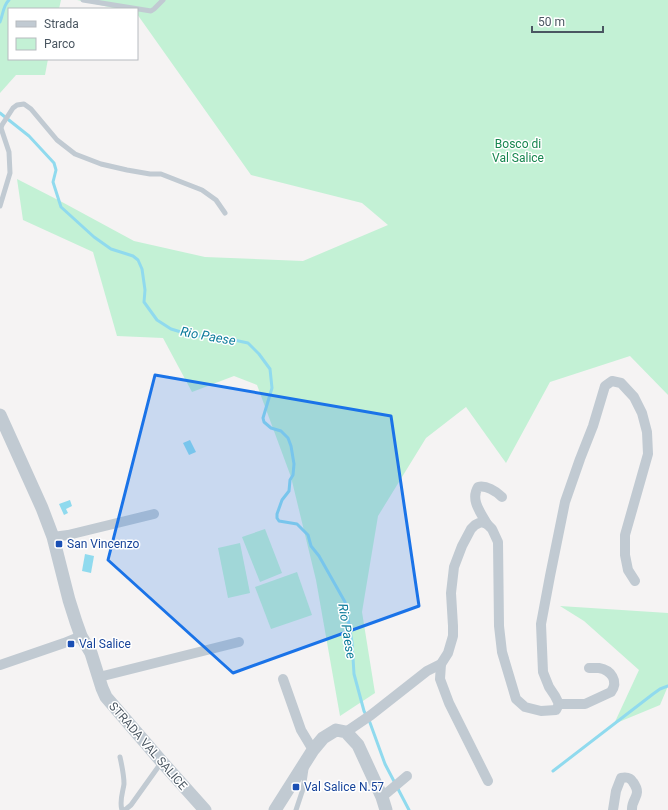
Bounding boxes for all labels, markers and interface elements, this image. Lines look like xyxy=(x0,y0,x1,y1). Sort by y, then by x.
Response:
legend xyxy=(8,8,138,60)
scale bar xyxy=(532,8,603,34)
text: 50 m xyxy=(538,15,565,29)
text: Strada xyxy=(44,17,79,31)
text: Parco xyxy=(44,37,75,51)
park label: Bosco di Val Salice xyxy=(492,137,544,165)
water label: Rio Paese xyxy=(179,324,237,348)
place label: San Vincenzo xyxy=(67,537,140,551)
marker: San Vincenzo xyxy=(54,539,64,549)
water label: Rio Paese xyxy=(335,602,359,660)
place label: Val Salice xyxy=(79,637,131,651)
marker: Val Salice xyxy=(66,639,76,649)
street label: STRADA VAL SALICE xyxy=(106,699,190,793)
place label: Val Salice N.57 xyxy=(304,780,384,794)
marker: Val Salice N.57 xyxy=(291,782,301,792)

